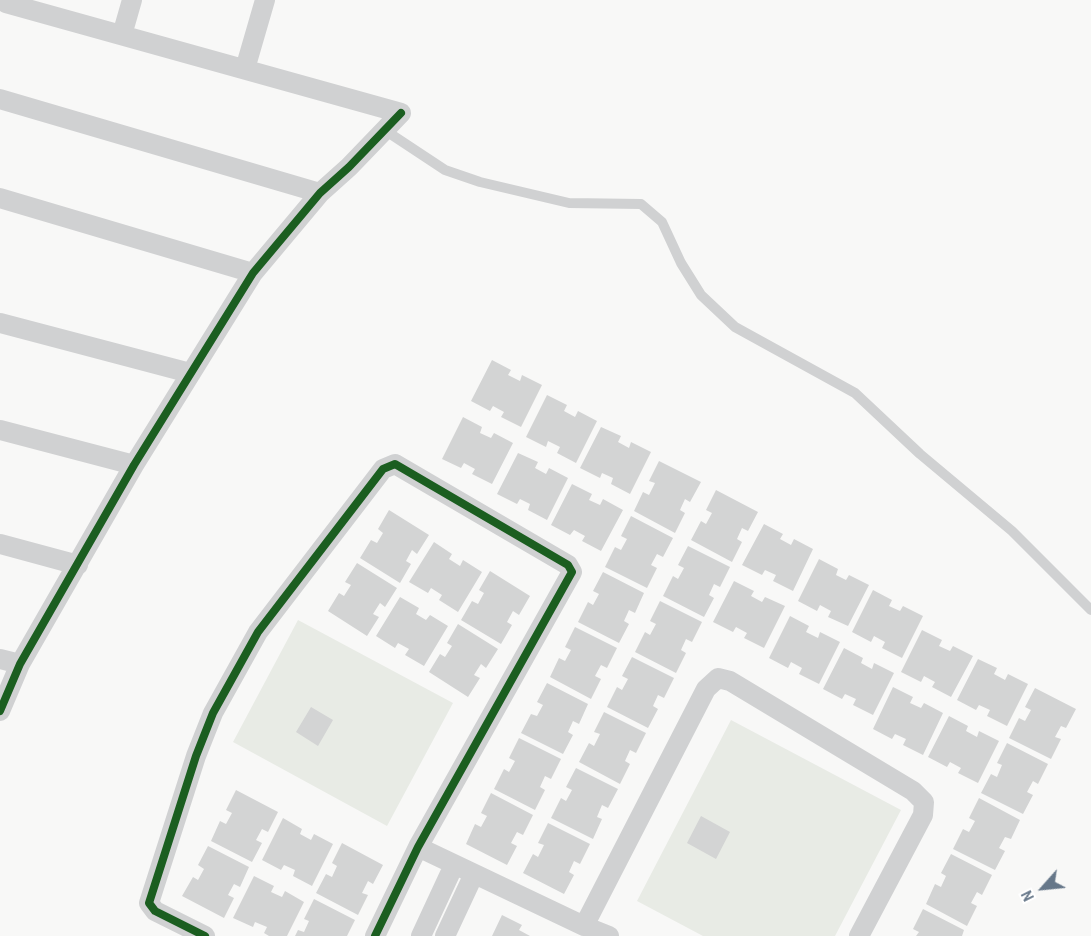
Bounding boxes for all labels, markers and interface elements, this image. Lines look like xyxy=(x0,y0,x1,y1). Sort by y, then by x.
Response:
north arrow xyxy=(1013,858,1073,918)
text: N xyxy=(1015,887,1039,905)

